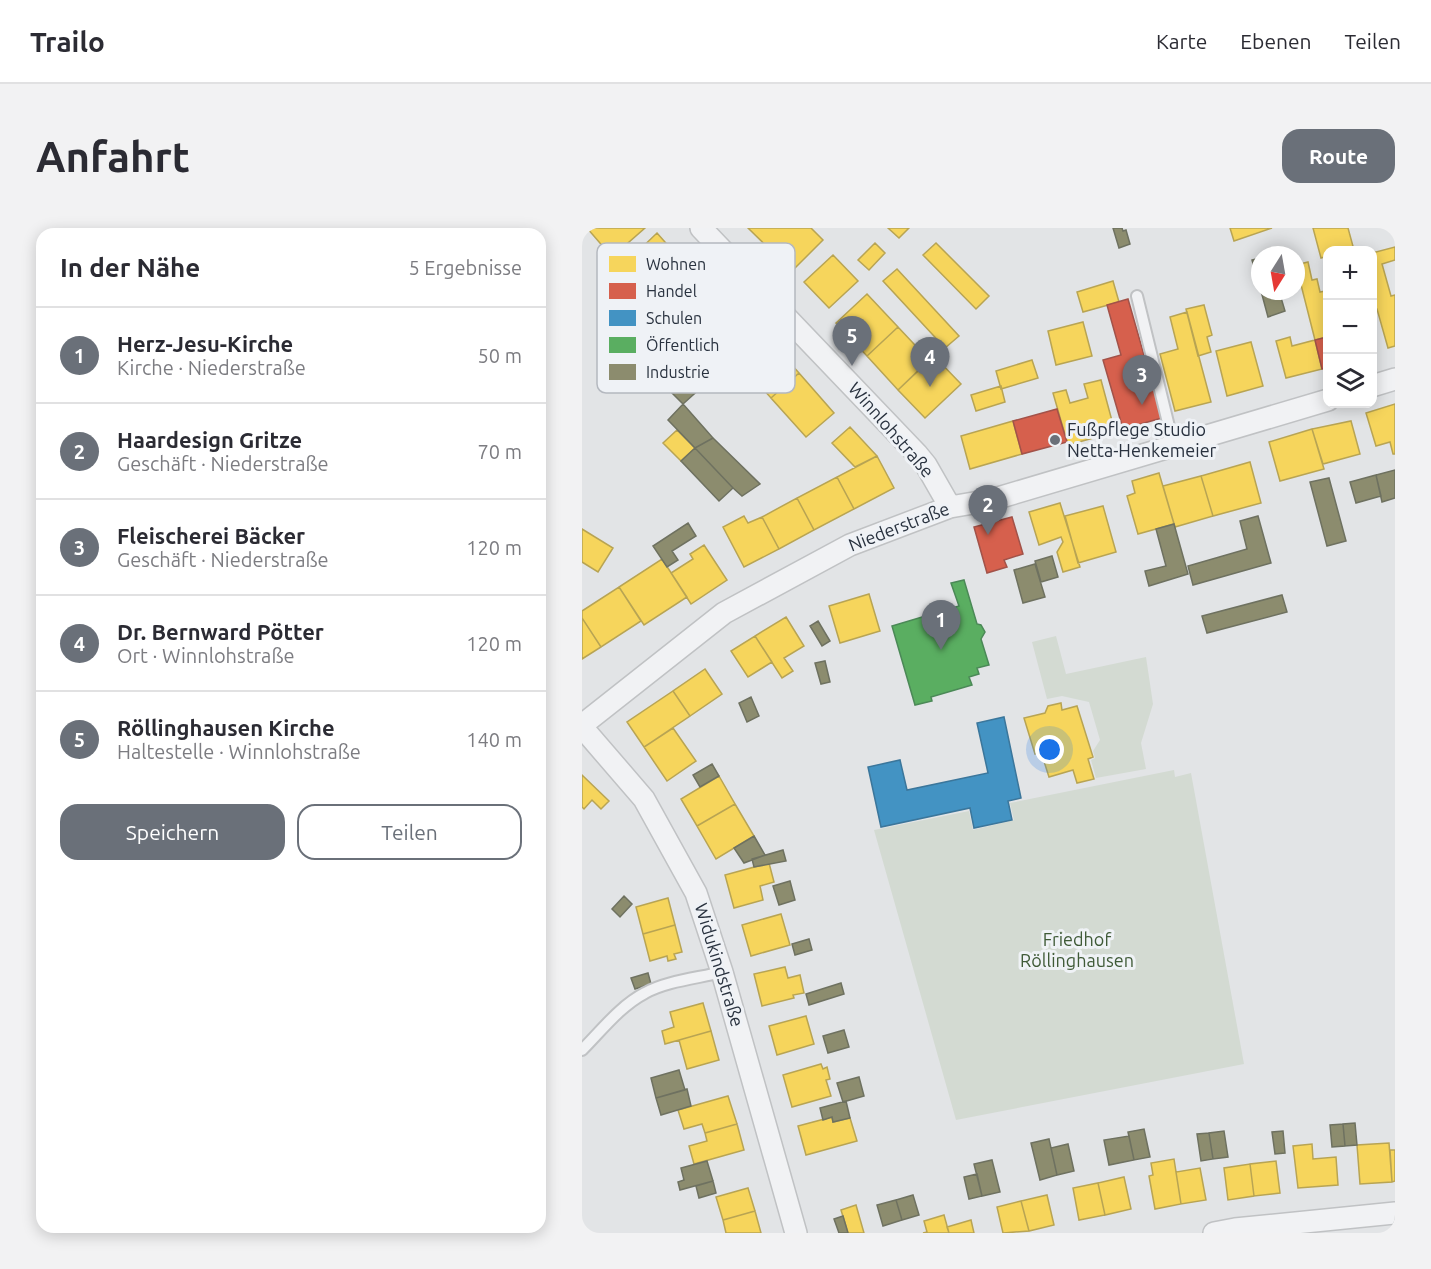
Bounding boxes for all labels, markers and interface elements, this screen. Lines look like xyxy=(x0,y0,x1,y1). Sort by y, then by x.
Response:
text: Trailo xyxy=(30,26,105,57)
text: Karte xyxy=(1156,29,1207,53)
text: Ebenen xyxy=(1240,29,1312,53)
text: Teilen xyxy=(1345,29,1401,53)
button: Route xyxy=(1282,129,1395,183)
text: Anfahrt xyxy=(36,133,190,180)
legend xyxy=(597,243,795,393)
north arrow xyxy=(1251,246,1305,300)
map controls xyxy=(1323,246,1377,408)
button: + xyxy=(1323,246,1377,300)
text: In der Nähe xyxy=(60,253,200,282)
text: Wohnen xyxy=(646,255,706,273)
text: 5 Ergebnisse xyxy=(408,256,522,279)
text: Handel xyxy=(646,282,697,300)
button: − xyxy=(1323,300,1377,354)
text: Schulen xyxy=(646,309,702,327)
pin: 5 xyxy=(832,316,872,366)
text: Herz-Jesu-Kirche xyxy=(117,331,293,356)
text: Öffentlich xyxy=(646,336,720,354)
pin: 4 xyxy=(910,338,950,387)
text: 1 xyxy=(74,344,85,367)
text: 50 m xyxy=(478,344,522,367)
button: layers xyxy=(1323,354,1377,408)
text: Kirche · Niederstraße xyxy=(117,356,306,379)
pin: 3 xyxy=(1122,356,1162,405)
text: Industrie xyxy=(646,363,710,381)
street label: Winnlohstraße xyxy=(845,378,938,481)
place label: Fußpflege Studio Netta-Henkemeier xyxy=(1067,419,1217,460)
text: Haardesign Gritze xyxy=(117,427,302,452)
marker: Fußpflege Studio Netta-Henkemeier xyxy=(1048,433,1062,447)
text: 2 xyxy=(74,440,85,463)
text: 70 m xyxy=(478,440,522,463)
text: Geschäft · Niederstraße xyxy=(117,452,329,475)
pin: 2 xyxy=(968,486,1008,535)
street label: Niederstraße xyxy=(845,498,952,554)
text: Fleischerei Bäcker xyxy=(117,523,305,548)
text: 3 xyxy=(74,536,85,559)
text: 120 m xyxy=(466,536,522,559)
text: Geschäft · Niederstraße xyxy=(117,548,329,571)
pin: 1 xyxy=(922,600,960,650)
text: Dr. Bernward Pötter xyxy=(117,619,324,644)
text: 4 xyxy=(74,632,85,655)
text: 120 m xyxy=(466,632,522,655)
text: Ort · Winnlohstraße xyxy=(117,644,294,667)
text: Röllinghausen Kirche xyxy=(117,715,335,740)
text: 5 xyxy=(74,728,85,751)
text: 140 m xyxy=(466,728,522,751)
your location xyxy=(1035,735,1064,764)
text: Haltestelle · Winnlohstraße xyxy=(117,740,361,763)
button: Speichern xyxy=(60,804,285,860)
button: Teilen xyxy=(297,804,522,860)
street label: Widukindstraße xyxy=(692,900,748,1029)
park label: Friedhof Röllinghausen xyxy=(1020,929,1134,970)

